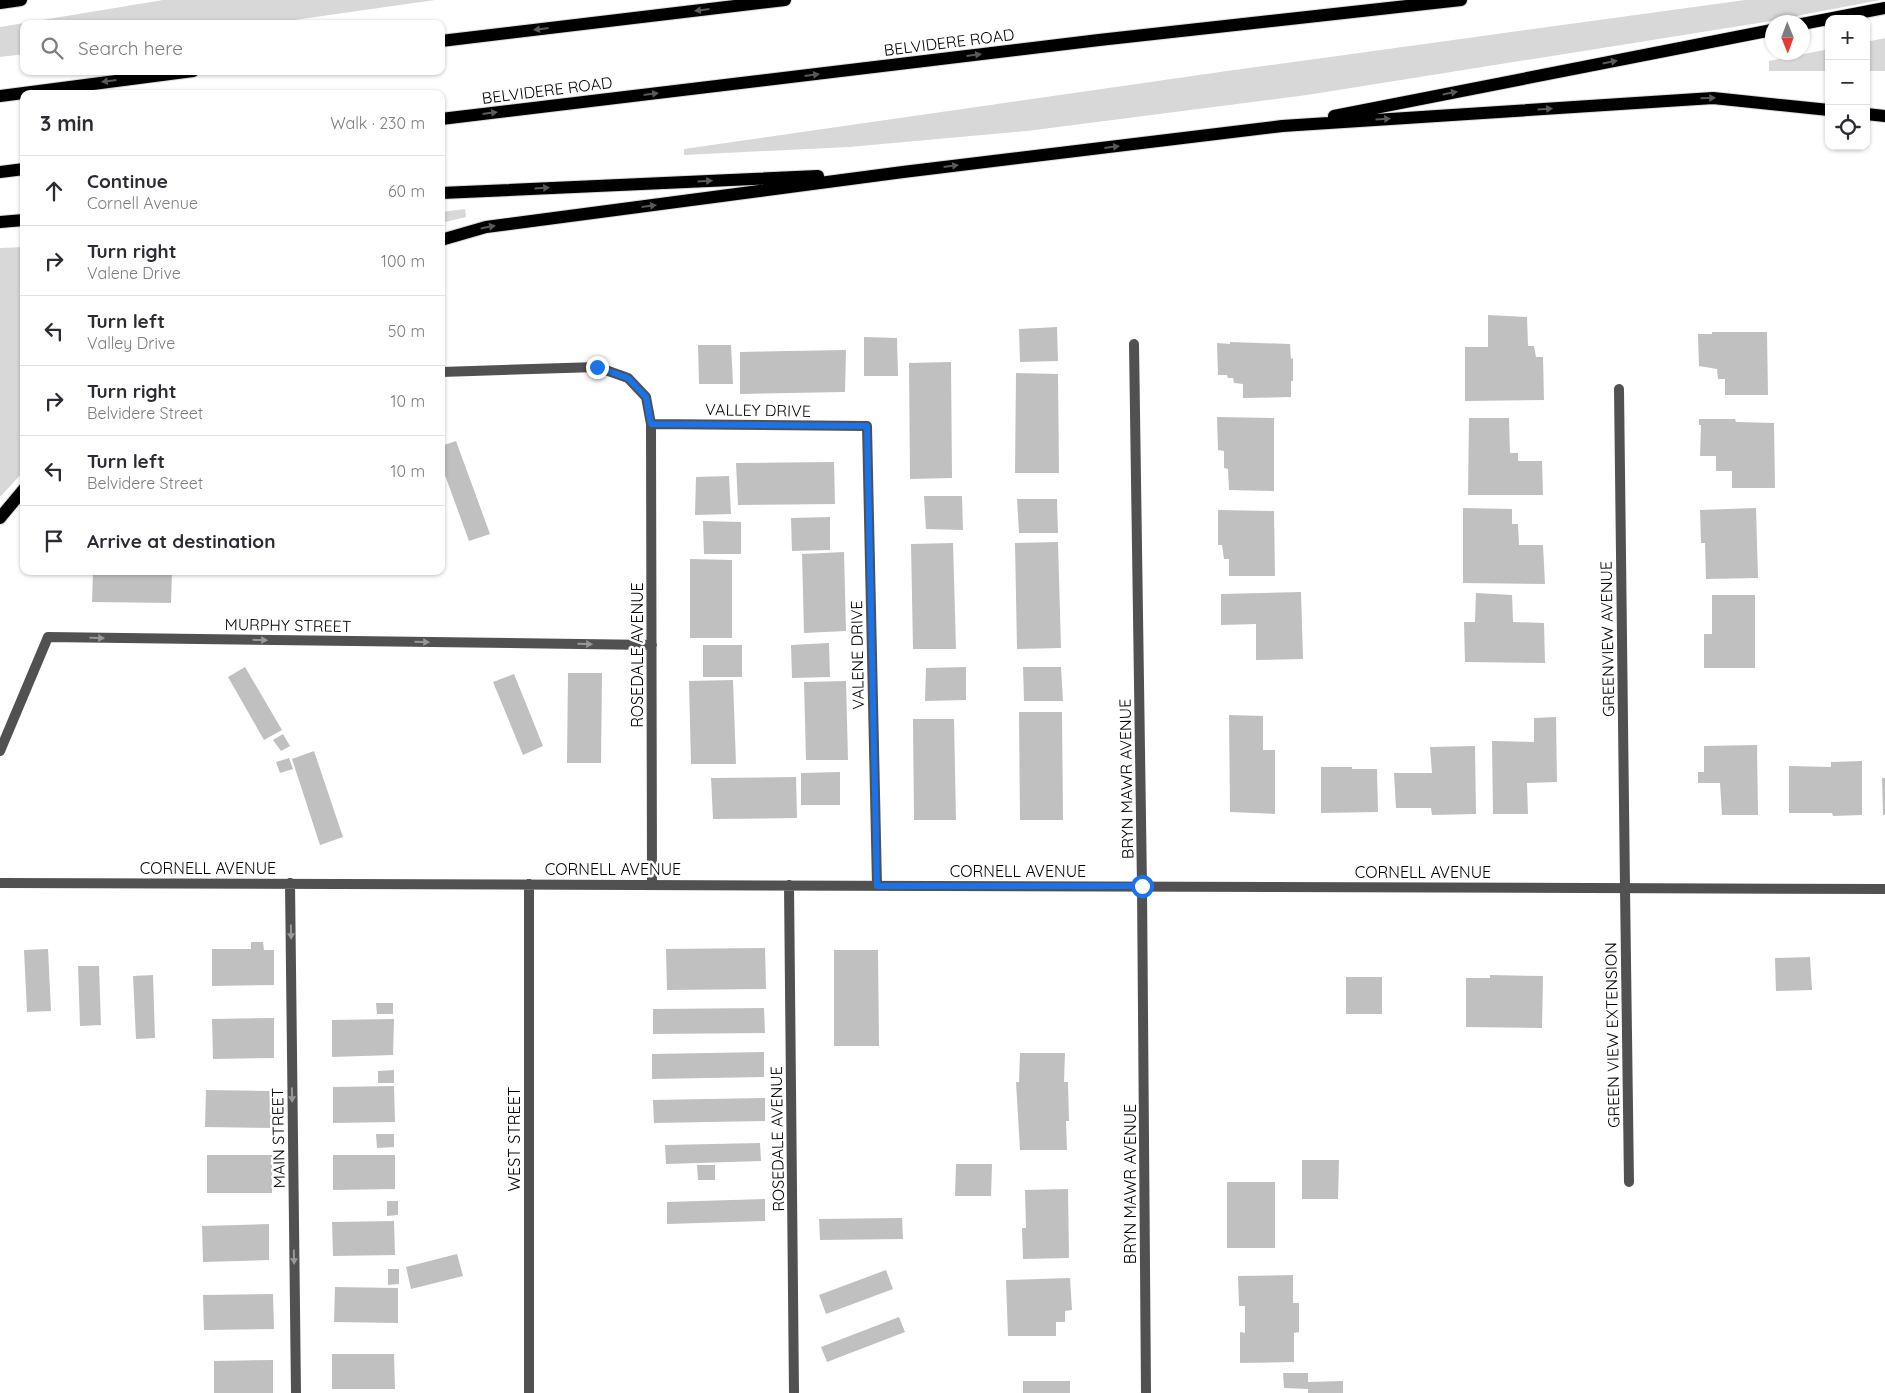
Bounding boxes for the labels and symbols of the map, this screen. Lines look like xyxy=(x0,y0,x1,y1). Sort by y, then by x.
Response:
one-way arrow xyxy=(694,6,710,14)
north arrow xyxy=(1765,15,1810,60)
street label: BELVIDERE ROAD xyxy=(883,24,1015,60)
one-way arrow xyxy=(532,25,548,33)
one-way arrow xyxy=(966,51,982,59)
one-way arrow xyxy=(1602,57,1618,65)
one-way arrow xyxy=(805,71,821,79)
street label: BELVIDERE ROAD xyxy=(481,72,613,108)
one-way arrow xyxy=(101,77,117,85)
one-way arrow xyxy=(1443,89,1458,97)
one-way arrow xyxy=(643,90,659,98)
one-way arrow xyxy=(1700,94,1716,102)
one-way arrow xyxy=(1538,104,1554,112)
one-way arrow xyxy=(482,109,498,117)
one-way arrow xyxy=(1376,115,1392,123)
one-way arrow xyxy=(1105,143,1121,151)
one-way arrow xyxy=(943,162,959,170)
one-way arrow xyxy=(697,177,713,185)
one-way arrow xyxy=(535,184,551,192)
one-way arrow xyxy=(642,201,658,209)
one-way arrow xyxy=(481,223,497,231)
route end xyxy=(586,356,609,379)
street label: VALLEY DRIVE xyxy=(705,399,811,421)
street label: GREENVIEW AVENUE xyxy=(1596,561,1618,717)
street label: ROSEDALE AVENUE xyxy=(627,582,647,728)
street label: VALENE DRIVE xyxy=(846,600,868,710)
street label: MURPHY STREET xyxy=(224,614,352,636)
one-way arrow xyxy=(89,634,105,642)
one-way arrow xyxy=(252,636,268,644)
one-way arrow xyxy=(414,638,430,646)
one-way arrow xyxy=(577,640,593,648)
street label: BRYN MAWR AVENUE xyxy=(1115,699,1137,859)
street label: CORNELL AVENUE xyxy=(140,858,276,878)
street label: CORNELL AVENUE xyxy=(545,859,681,879)
street label: CORNELL AVENUE xyxy=(950,861,1086,881)
street label: CORNELL AVENUE xyxy=(1355,862,1491,882)
route start xyxy=(1131,875,1154,898)
one-way arrow xyxy=(287,924,295,940)
street label: GREEN VIEW EXTENSION xyxy=(1600,942,1624,1128)
street label: ROSEDALE AVENUE xyxy=(766,1066,788,1212)
street label: WEST STREET xyxy=(504,1086,524,1191)
street label: MAIN STREET xyxy=(267,1087,289,1189)
one-way arrow xyxy=(289,1087,297,1103)
street label: BRYN MAWR AVENUE xyxy=(1120,1104,1140,1264)
one-way arrow xyxy=(290,1249,298,1265)

